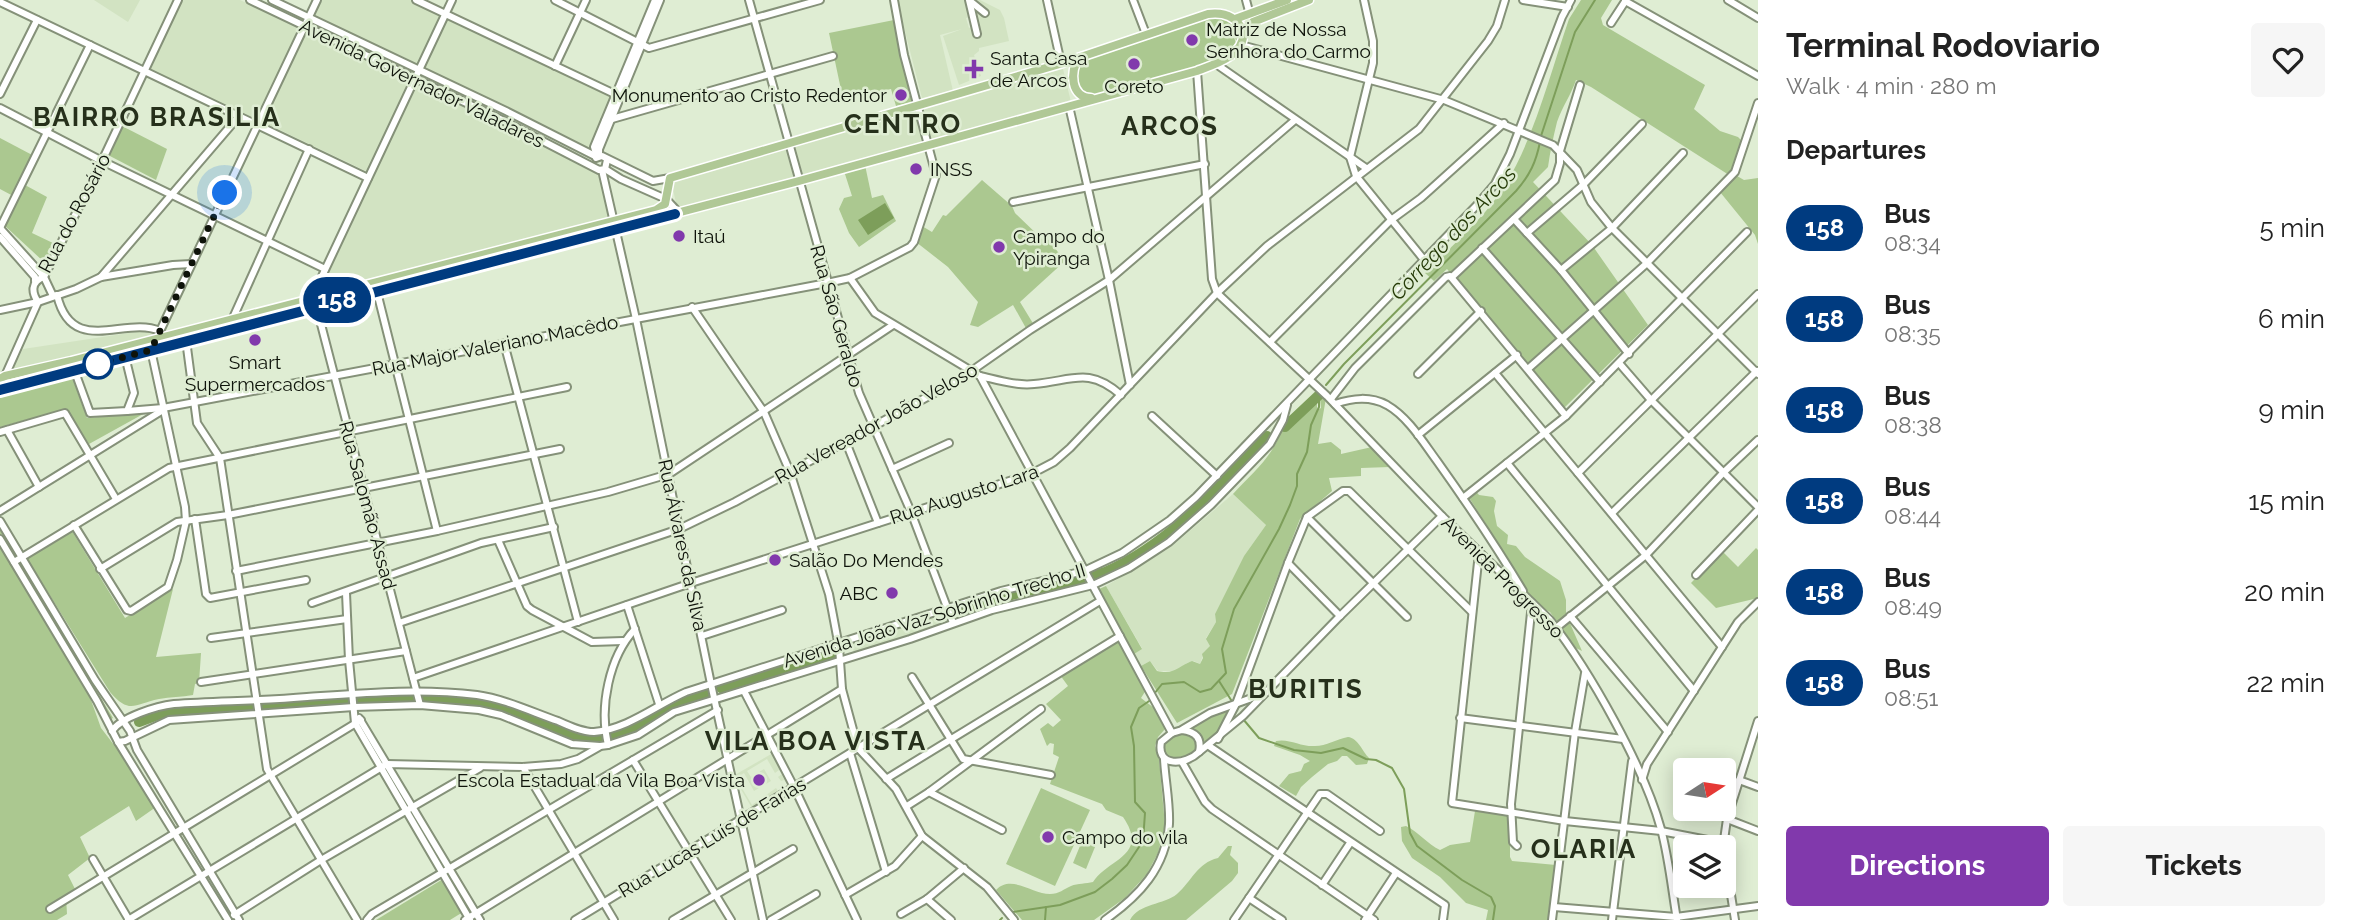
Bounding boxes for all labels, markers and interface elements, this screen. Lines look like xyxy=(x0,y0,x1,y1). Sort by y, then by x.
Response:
street label: Avenida Governador Valadares xyxy=(296,14,548,152)
place label: Matriz de Nossa Senhora do Carmo xyxy=(1206,18,1371,62)
button: heart xyxy=(2251,23,2325,97)
text: Terminal Rodoviario xyxy=(1786,26,2100,65)
marker: Matriz de Nossa Senhora do Carmo xyxy=(1184,32,1200,48)
place label: Santa Casa de Arcos xyxy=(990,47,1087,91)
marker: Coreto xyxy=(1126,56,1142,72)
marker: Santa Casa de Arcos xyxy=(964,59,984,79)
text: Walk · 4 min · 280 m xyxy=(1786,72,1997,99)
place label: Coreto xyxy=(1104,75,1164,97)
place label: Monumento ao Cristo Redentor xyxy=(612,84,887,106)
marker: Monumento ao Cristo Redentor xyxy=(893,87,909,103)
district label: BAIRRO BRASILIA xyxy=(33,102,281,132)
district label: CENTRO xyxy=(844,109,962,139)
district label: ARCOS xyxy=(1121,111,1219,141)
text: Departures xyxy=(1786,135,1926,165)
street label: Rua do Rosário xyxy=(33,150,115,276)
place label: INSS xyxy=(930,158,972,180)
marker: INSS xyxy=(908,161,924,177)
water label: Córrego dos Arcos xyxy=(1385,161,1521,305)
your location xyxy=(207,175,242,210)
text: Bus xyxy=(1884,199,1931,229)
text: 158 xyxy=(1805,213,1844,242)
text: 5 min xyxy=(2259,213,2325,243)
place label: Itaú xyxy=(693,225,726,247)
place label: Campo do Ypiranga xyxy=(1013,225,1105,269)
marker: Itaú xyxy=(671,228,687,244)
text: 08:34 xyxy=(1884,229,1941,256)
marker: Campo do Ypiranga xyxy=(991,239,1007,255)
street label: Rua São Geraldo xyxy=(806,242,868,390)
line badge: 158 xyxy=(297,277,377,323)
text: 158 xyxy=(317,285,357,314)
text: Bus xyxy=(1884,290,1931,320)
text: 158 xyxy=(1805,304,1844,333)
text: 6 min xyxy=(2258,304,2325,334)
street label: Rua Major Valeriano Macêdo xyxy=(370,310,620,380)
text: 08:35 xyxy=(1884,320,1941,347)
marker: Smart Supermercados xyxy=(247,332,263,348)
unlabelled marker xyxy=(83,349,113,379)
place label: Smart Supermercados xyxy=(185,351,325,395)
street label: Rua Vereador João Veloso xyxy=(771,358,981,488)
text: Bus xyxy=(1884,381,1931,411)
text: 158 xyxy=(1805,395,1844,424)
text: 9 min xyxy=(2258,395,2325,425)
text: 08:38 xyxy=(1884,411,1942,438)
street label: Rua Salomão Assad xyxy=(335,418,401,592)
street label: Rua Álvares da Silva xyxy=(654,457,712,633)
street label: Rua Augusto Lara xyxy=(887,460,1041,528)
text: Bus xyxy=(1884,472,1931,502)
text: 158 xyxy=(1805,486,1844,515)
text: 15 min xyxy=(2248,486,2325,516)
text: 08:44 xyxy=(1884,502,1941,529)
street label: Avenida Progresso xyxy=(1437,511,1569,643)
place label: Salão Do Mendes xyxy=(789,549,943,571)
marker: Salão Do Mendes xyxy=(767,552,783,568)
street label: Avenida João Vaz Sobrinho Trecho II xyxy=(780,558,1088,672)
text: Bus xyxy=(1884,563,1931,593)
text: 158 xyxy=(1805,577,1844,606)
text: 20 min xyxy=(2244,577,2325,607)
place label: ABC xyxy=(839,582,878,604)
marker: ABC xyxy=(884,585,900,601)
text: 08:49 xyxy=(1884,593,1942,620)
text: Bus xyxy=(1884,654,1931,684)
text: 158 xyxy=(1805,668,1844,697)
text: 22 min xyxy=(2247,668,2325,698)
district label: BURITIS xyxy=(1248,674,1364,704)
text: 08:51 xyxy=(1884,684,1938,711)
district label: VILA BOA VISTA xyxy=(705,726,927,756)
north arrow xyxy=(1673,758,1736,821)
map controls xyxy=(1673,758,1736,898)
place label: Escola Estadual da Vila Boa Vista xyxy=(457,769,745,791)
street label: Rua Lucas Luís de Farias xyxy=(614,772,810,902)
marker: Escola Estadual da Vila Boa Vista xyxy=(751,772,767,788)
place label: Campo do vila xyxy=(1062,826,1188,848)
button: Directions xyxy=(1786,826,2049,906)
button: Tickets xyxy=(2063,826,2325,906)
marker: Campo do vila xyxy=(1040,829,1056,845)
district label: OLARIA xyxy=(1531,834,1637,864)
button: layers xyxy=(1673,835,1736,898)

